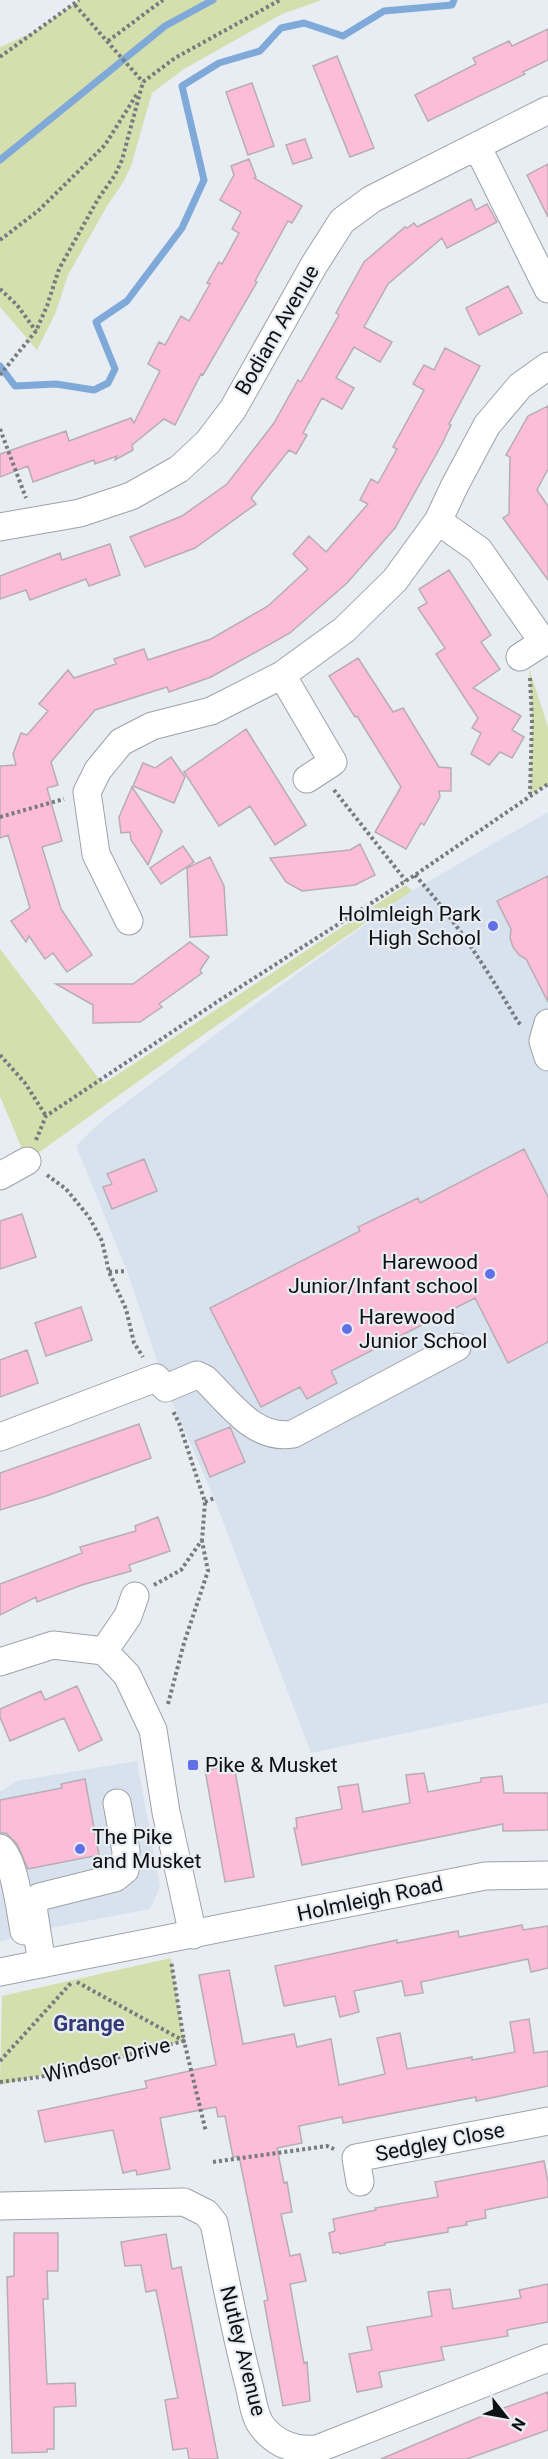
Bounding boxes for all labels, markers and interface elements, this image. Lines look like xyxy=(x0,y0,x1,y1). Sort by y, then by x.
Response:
street label: Bodiam Avenue xyxy=(230,261,324,399)
place label: Holmleigh Park High School xyxy=(338,902,481,950)
marker: Holmleigh Park High School xyxy=(486,919,500,933)
place label: Harewood Junior/Infant school xyxy=(288,1250,478,1298)
marker: Harewood Junior/Infant school xyxy=(483,1267,497,1281)
place label: Harewood Junior School xyxy=(359,1305,487,1353)
marker: Harewood Junior School xyxy=(340,1322,354,1336)
place label: Pike & Musket xyxy=(205,1753,338,1777)
marker: Pike & Musket xyxy=(186,1758,200,1772)
place label: The Pike and Musket xyxy=(92,1825,201,1873)
marker: The Pike and Musket xyxy=(73,1842,87,1856)
street label: Holmleigh Road xyxy=(295,1872,445,1926)
district label: Grange xyxy=(53,2011,125,2036)
street label: Windsor Drive xyxy=(41,2033,173,2087)
street label: Sedgley Close xyxy=(373,2118,507,2166)
street label: Nutley Avenue xyxy=(215,2283,271,2419)
north arrow xyxy=(476,2387,536,2447)
text: N xyxy=(507,2415,529,2434)

